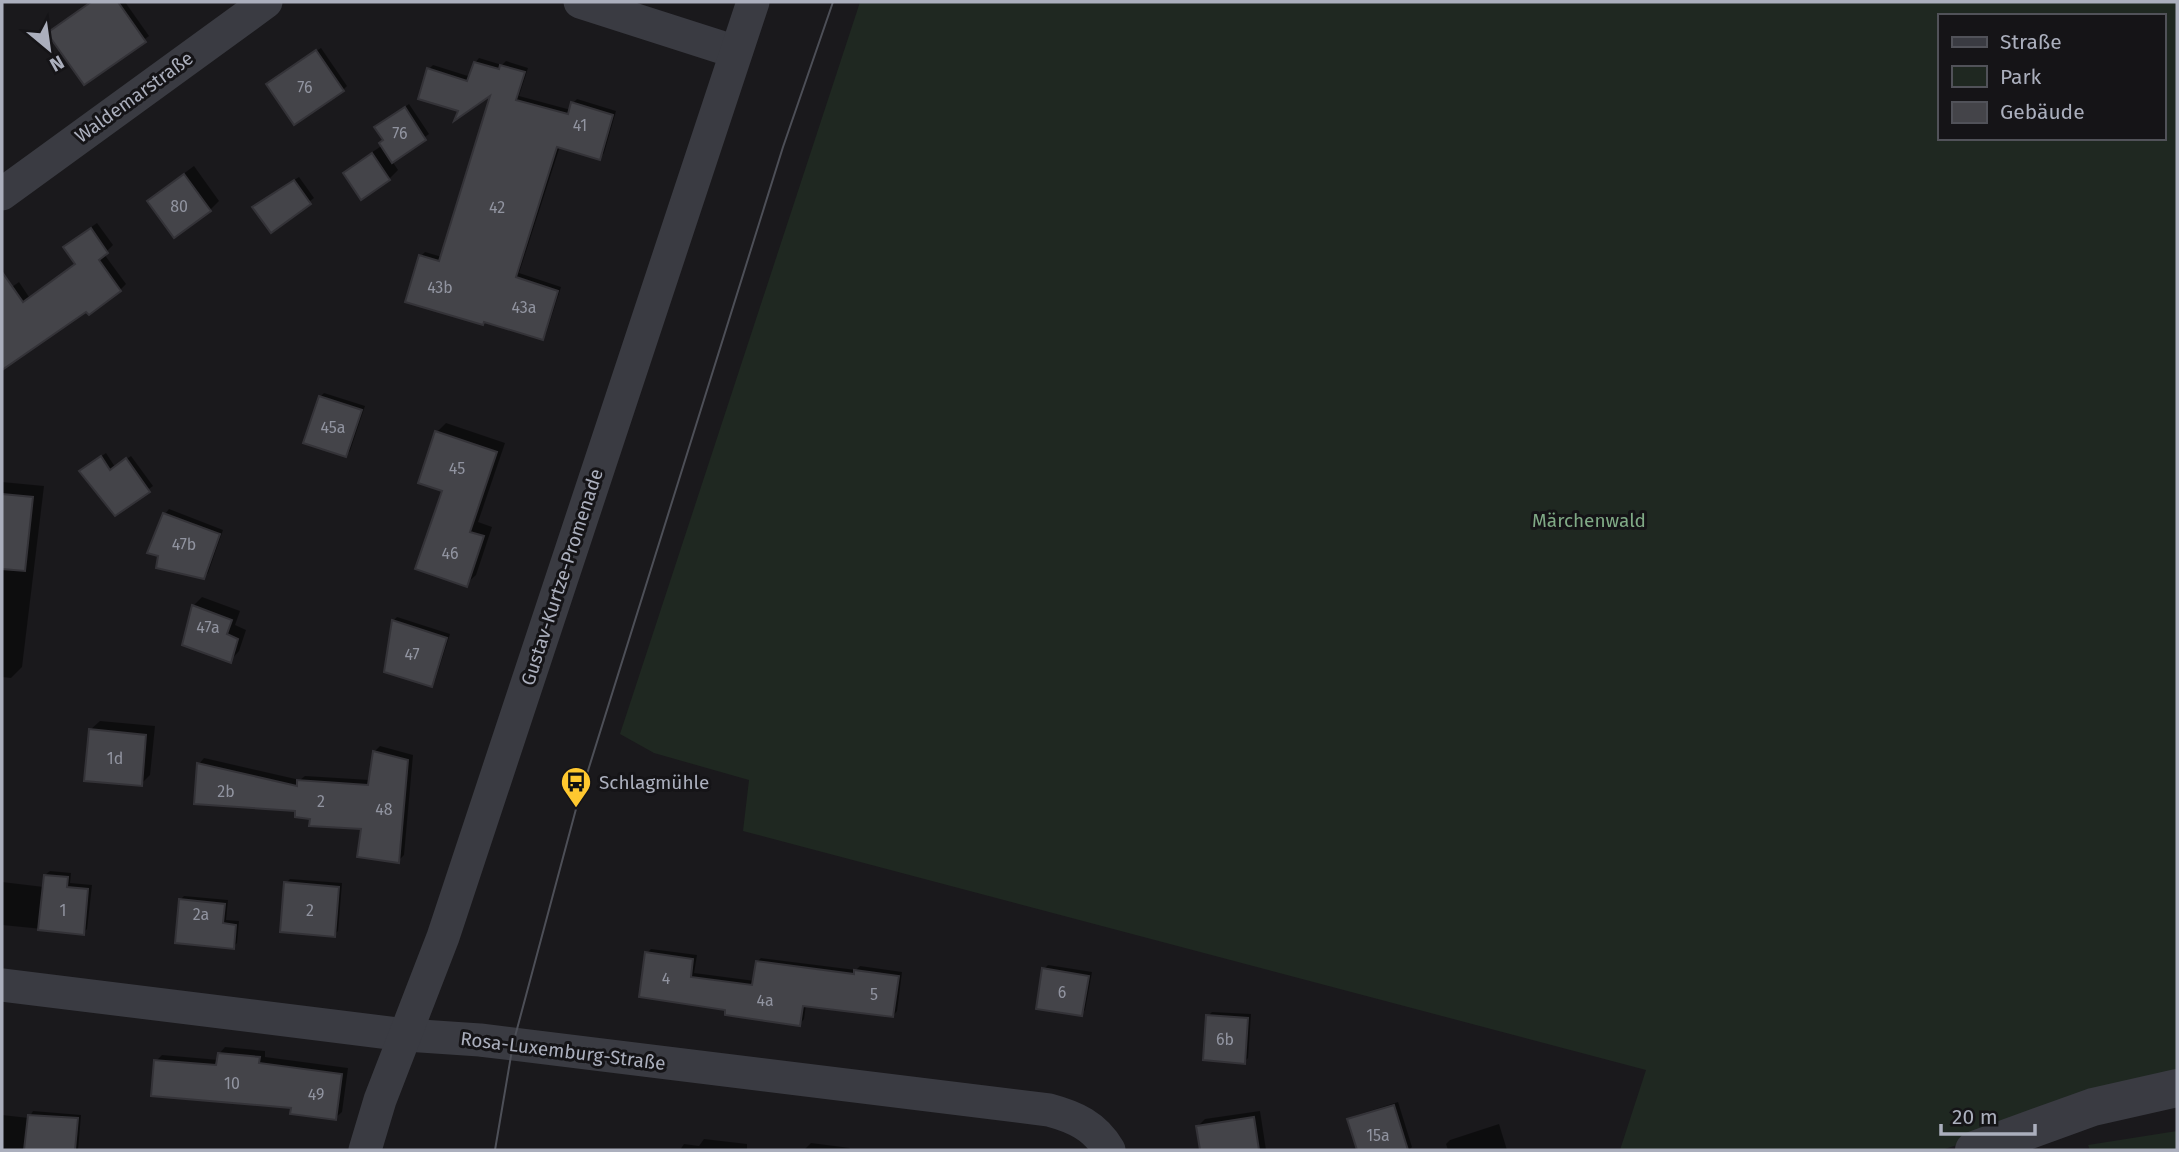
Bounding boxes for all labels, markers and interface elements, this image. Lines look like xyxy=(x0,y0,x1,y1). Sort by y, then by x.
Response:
north arrow xyxy=(14,14,84,84)
legend xyxy=(1938,14,2165,140)
text: Straße xyxy=(2000,29,2062,55)
street label: Waldemarstraße xyxy=(70,46,198,148)
text: N xyxy=(46,50,68,77)
text: Park xyxy=(2000,64,2042,90)
house number: 76 xyxy=(297,78,313,97)
text: Gebäude xyxy=(2000,99,2085,125)
house number: 41 xyxy=(573,116,587,135)
house number: 76 xyxy=(392,124,408,143)
house number: 80 xyxy=(170,197,188,216)
house number: 42 xyxy=(489,198,505,217)
house number: 43b xyxy=(427,278,453,297)
house number: 43a xyxy=(512,298,536,317)
house number: 45a xyxy=(320,418,346,437)
house number: 45 xyxy=(449,459,465,478)
street label: Gustav-Kurtze-Promenade xyxy=(516,466,608,688)
park label: Märchenwald xyxy=(1532,509,1646,532)
house number: 47b xyxy=(172,535,196,554)
house number: 46 xyxy=(441,544,459,563)
house number: 47a xyxy=(196,618,220,637)
house number: 47 xyxy=(404,645,420,664)
house number: 1d xyxy=(107,749,123,768)
bus stop icon: Schlagmühle xyxy=(559,765,593,809)
place label: Schlagmühle xyxy=(599,771,709,794)
house number: 2b xyxy=(217,782,235,801)
house number: 2 xyxy=(317,792,325,811)
house number: 48 xyxy=(375,800,393,819)
house number: 1 xyxy=(60,901,66,920)
house number: 2 xyxy=(306,901,314,920)
house number: 2a xyxy=(193,905,209,924)
house number: 4 xyxy=(662,969,671,988)
house number: 6 xyxy=(1058,983,1066,1002)
house number: 5 xyxy=(870,985,878,1004)
house number: 4a xyxy=(756,991,774,1010)
street label: Rosa-Luxemburg-Straße xyxy=(459,1027,667,1075)
house number: 6b xyxy=(1216,1030,1234,1049)
house number: 10 xyxy=(224,1074,240,1093)
house number: 49 xyxy=(308,1085,324,1104)
scale bar xyxy=(1941,1092,2036,1136)
text: 20 m xyxy=(1952,1104,1998,1130)
house number: 15a xyxy=(1366,1126,1390,1145)

